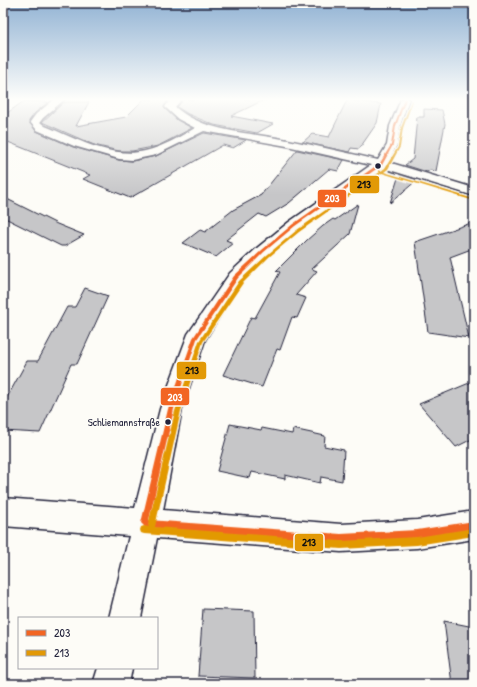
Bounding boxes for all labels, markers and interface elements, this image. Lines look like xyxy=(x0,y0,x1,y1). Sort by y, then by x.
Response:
unlabelled marker xyxy=(373,161,383,171)
line badge: 213 xyxy=(349,175,380,194)
text: 213 xyxy=(357,177,371,191)
line badge: 203 xyxy=(317,189,347,208)
text: 203 xyxy=(324,191,340,205)
line badge: 213 xyxy=(176,361,207,380)
text: 213 xyxy=(185,363,199,377)
line badge: 203 xyxy=(160,387,190,406)
text: 203 xyxy=(167,390,183,404)
place label: Schliemannstraße xyxy=(88,415,161,429)
marker: Schliemannstraße xyxy=(163,417,173,427)
line badge: 213 xyxy=(294,533,324,552)
text: 213 xyxy=(302,535,316,549)
legend xyxy=(18,617,158,669)
text: 203 xyxy=(54,624,70,641)
text: 213 xyxy=(54,644,69,661)

